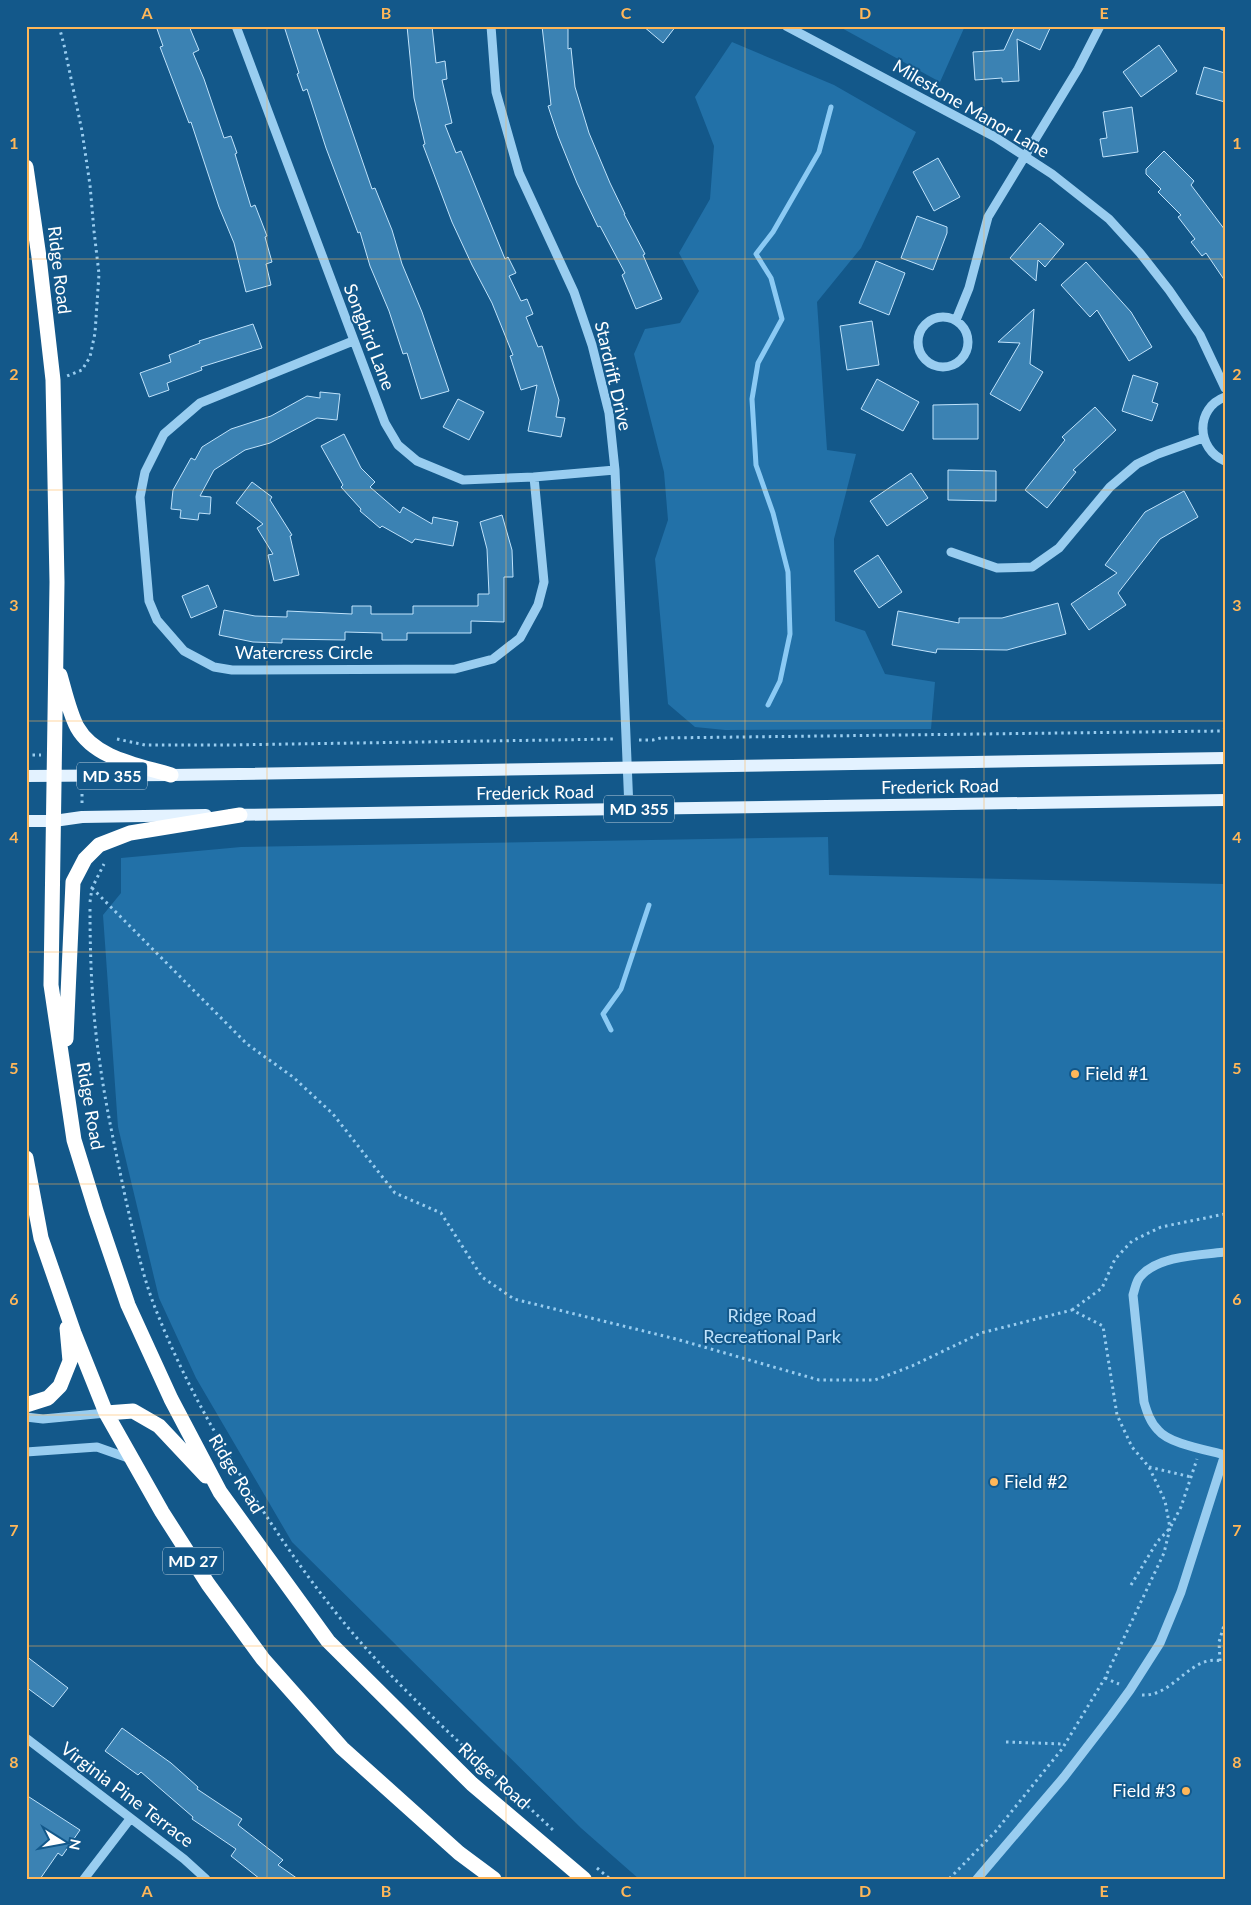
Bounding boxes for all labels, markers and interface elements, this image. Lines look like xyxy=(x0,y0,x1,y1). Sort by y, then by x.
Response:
text: A xyxy=(140,3,153,22)
text: B xyxy=(381,3,391,22)
text: C xyxy=(621,3,632,22)
text: D xyxy=(859,3,871,22)
text: E xyxy=(1099,3,1109,22)
street label: Milestone Manor Lane xyxy=(889,54,1054,162)
text: 1 xyxy=(9,133,19,152)
text: 1 xyxy=(1232,133,1242,152)
street label: Ridge Road xyxy=(44,224,76,315)
street label: Songbird Lane xyxy=(340,280,400,393)
street label: Stardrift Drive xyxy=(591,319,637,433)
text: 2 xyxy=(9,364,19,383)
text: 2 xyxy=(1232,364,1242,383)
text: 3 xyxy=(9,595,19,614)
text: 3 xyxy=(1232,595,1242,614)
street label: Watercress Circle xyxy=(235,641,373,663)
road number: MD 355 xyxy=(77,762,147,789)
street label: Frederick Road xyxy=(881,774,999,798)
street label: Frederick Road xyxy=(476,780,594,804)
road number: MD 355 xyxy=(604,796,674,822)
text: 4 xyxy=(9,827,19,846)
text: 4 xyxy=(1232,827,1242,846)
text: 5 xyxy=(9,1058,19,1077)
text: 5 xyxy=(1232,1058,1242,1077)
street label: Ridge Road xyxy=(72,1060,110,1151)
place label: Field #1 xyxy=(1085,1062,1149,1084)
marker: Field #1 xyxy=(1069,1068,1081,1080)
text: 6 xyxy=(9,1289,19,1308)
text: 6 xyxy=(1232,1289,1242,1308)
park label: Ridge Road Recreational Park xyxy=(703,1304,842,1347)
street label: Ridge Road xyxy=(205,1430,269,1517)
place label: Field #2 xyxy=(1004,1470,1068,1492)
marker: Field #2 xyxy=(988,1476,1000,1488)
text: 7 xyxy=(9,1520,19,1539)
text: 7 xyxy=(1232,1520,1242,1539)
road number: MD 27 xyxy=(163,1548,223,1574)
street label: Virginia Pine Terrace xyxy=(57,1737,198,1851)
street label: Ridge Road xyxy=(454,1737,535,1813)
text: 8 xyxy=(9,1752,19,1771)
text: 8 xyxy=(1232,1752,1242,1771)
place label: Field #3 xyxy=(1112,1779,1176,1801)
marker: Field #3 xyxy=(1180,1785,1192,1797)
north arrow xyxy=(38,1818,88,1868)
text: N xyxy=(66,1838,85,1851)
text: A xyxy=(140,1881,153,1900)
text: B xyxy=(381,1881,391,1900)
text: C xyxy=(621,1881,632,1900)
text: D xyxy=(859,1881,871,1900)
text: E xyxy=(1099,1881,1109,1900)

